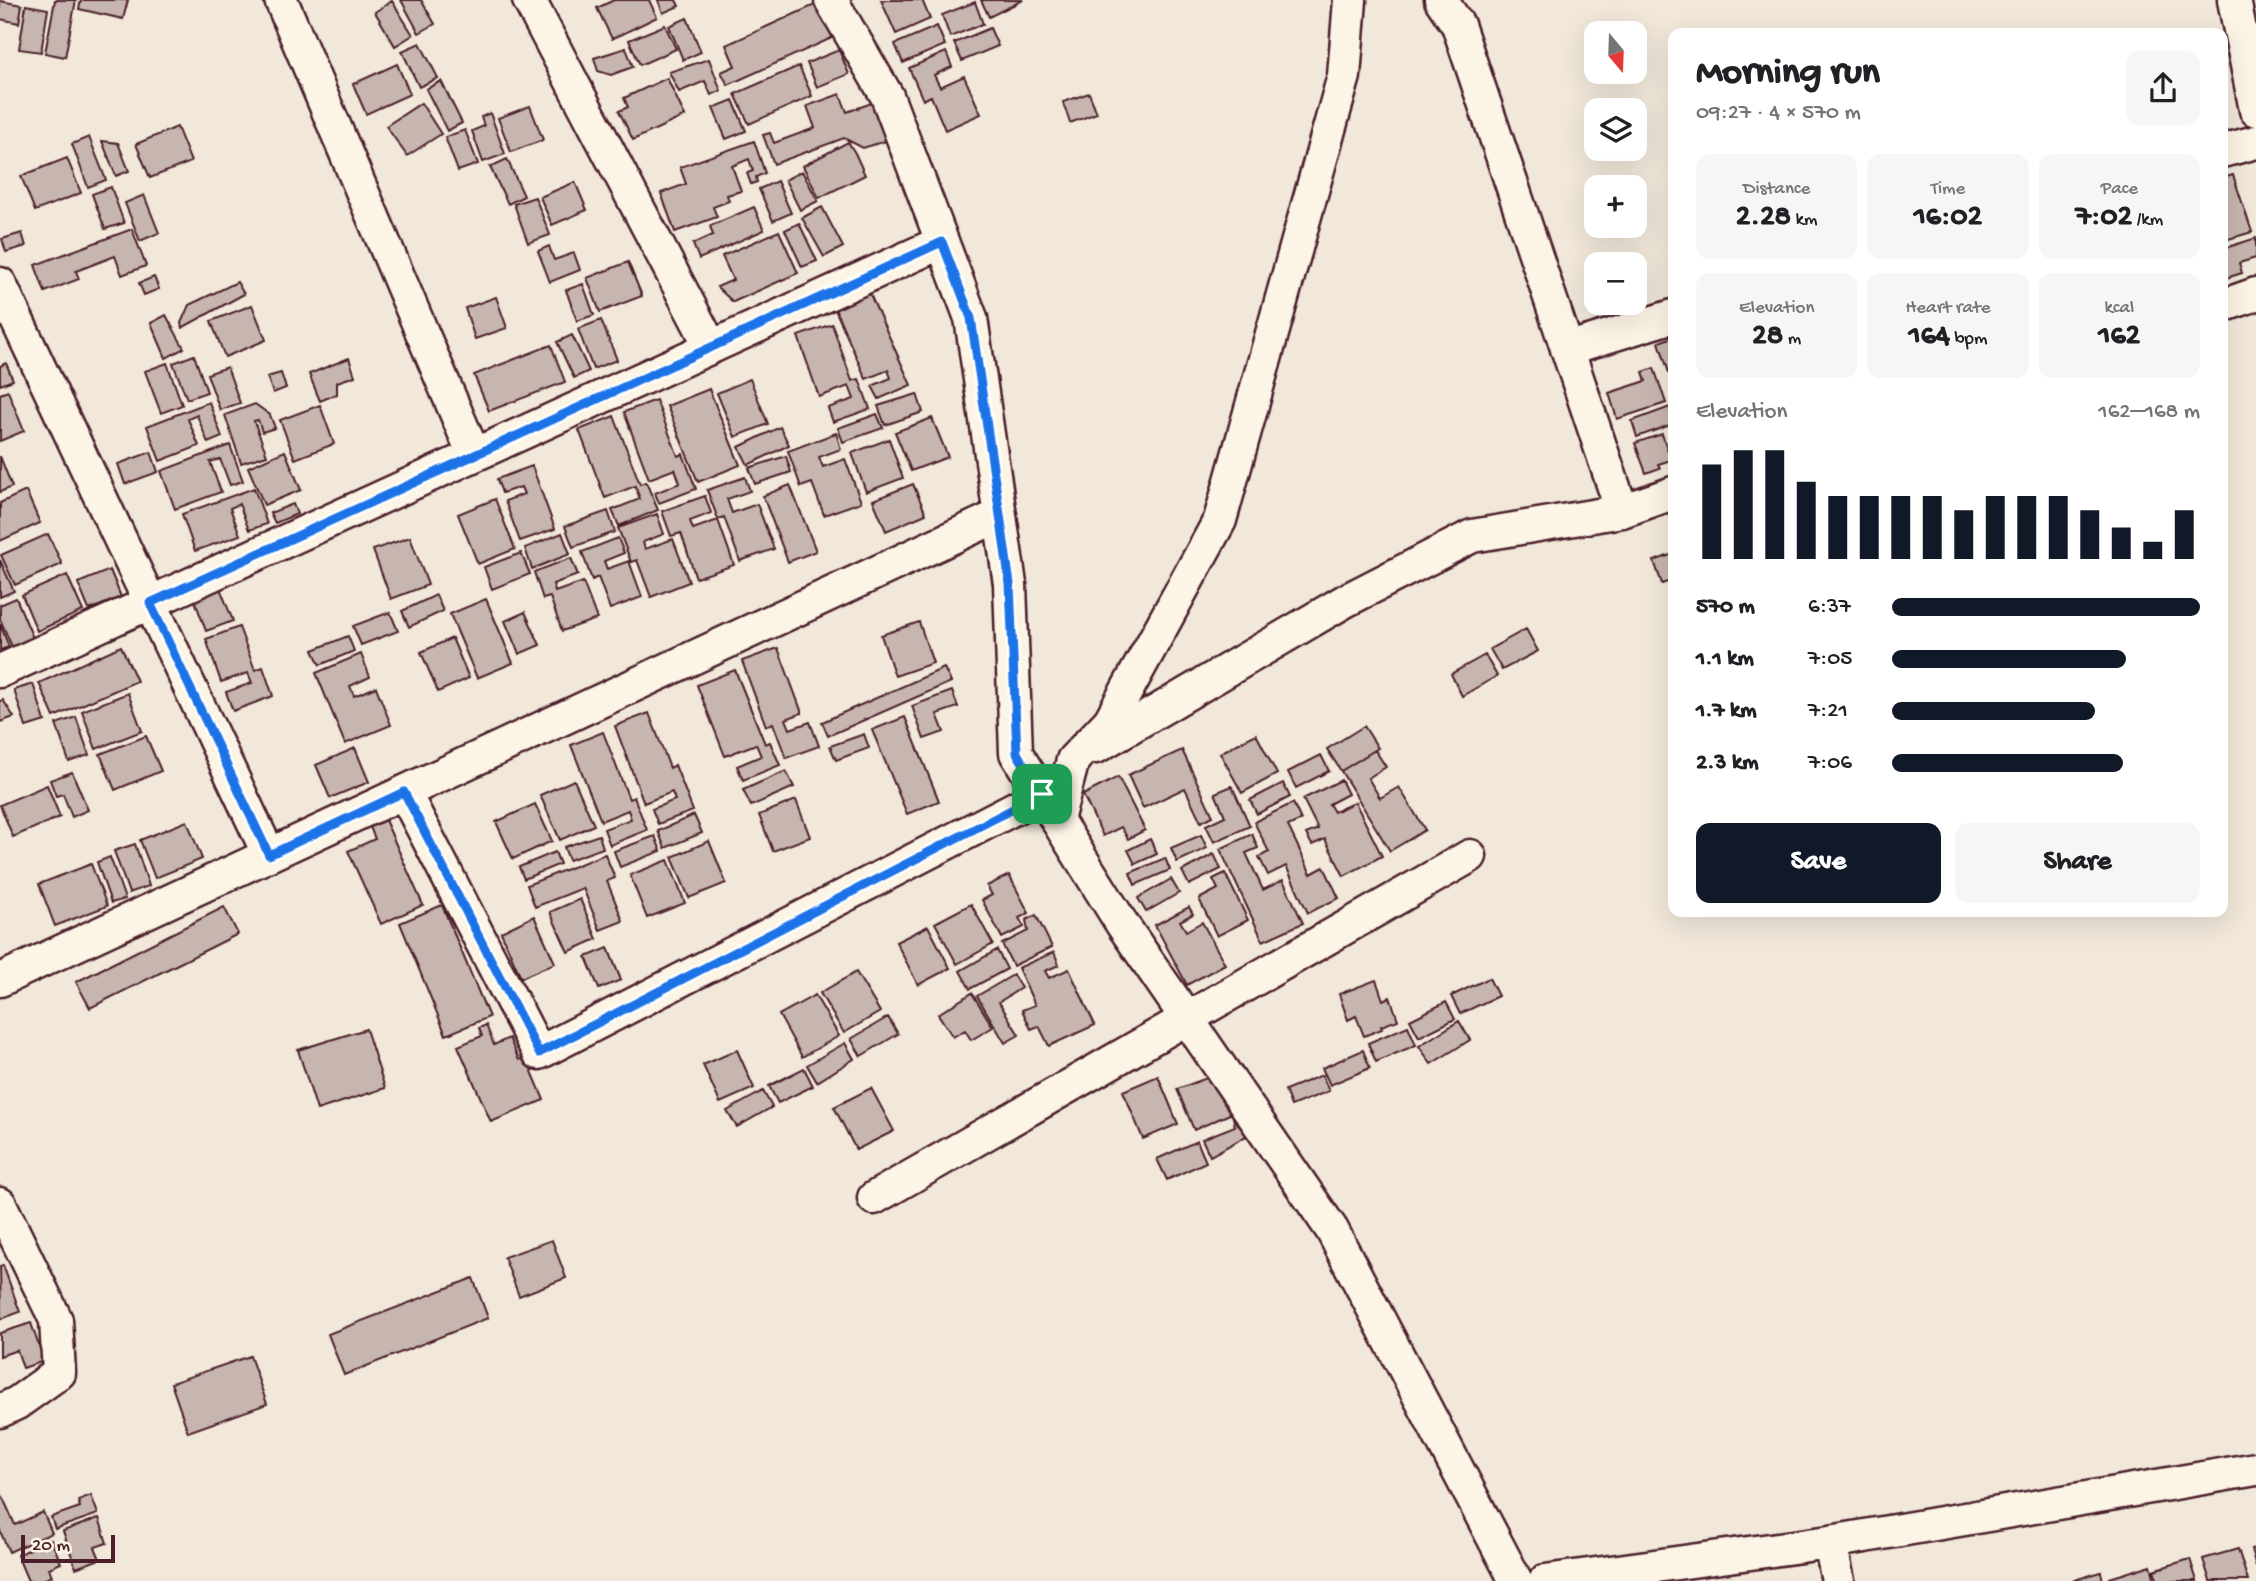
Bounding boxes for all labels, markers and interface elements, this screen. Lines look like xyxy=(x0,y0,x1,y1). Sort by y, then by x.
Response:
north arrow xyxy=(1584,21,1647,84)
map controls xyxy=(1584,21,1647,315)
button: share xyxy=(2126,51,2200,125)
text: Morning run xyxy=(1696,52,1880,96)
button: layers xyxy=(1584,98,1647,161)
text: 09:27 · 4 × 570 m xyxy=(1696,100,1861,127)
button: + xyxy=(1584,175,1647,238)
text: Distance xyxy=(1743,178,1810,201)
text: Time xyxy=(1931,178,1965,201)
text: Pace xyxy=(2101,178,2138,201)
text: 2.28 xyxy=(1736,201,1791,236)
text: 16:02 xyxy=(1914,201,1982,236)
text: 7:02 xyxy=(2075,201,2132,236)
text: km xyxy=(1791,209,1818,232)
text: /km xyxy=(2132,209,2163,232)
button: − xyxy=(1584,252,1647,315)
text: Elevation xyxy=(1739,297,1814,320)
text: Heart rate xyxy=(1905,297,1991,320)
text: kcal xyxy=(2104,297,2134,320)
text: 28 xyxy=(1752,320,1783,355)
text: 164 xyxy=(1909,320,1950,355)
text: 162 xyxy=(2098,320,2140,355)
text: m xyxy=(1783,328,1801,351)
text: bpm xyxy=(1950,328,1987,351)
text: Elevation xyxy=(1696,399,1787,426)
text: 162–168 m xyxy=(2098,399,2200,426)
text: 570 m xyxy=(1696,594,1755,621)
text: 6:37 xyxy=(1808,594,1851,621)
text: 1.1 km xyxy=(1696,646,1754,673)
text: 7:05 xyxy=(1808,646,1852,673)
text: 1.7 km xyxy=(1696,698,1757,725)
text: 7:21 xyxy=(1808,698,1848,725)
text: 2.3 km xyxy=(1696,750,1758,777)
text: 7:06 xyxy=(1808,750,1852,777)
pin xyxy=(1012,764,1072,824)
icon: arrive xyxy=(1023,775,1061,813)
button: Save xyxy=(1696,823,1941,903)
button: Share xyxy=(1955,823,2200,903)
scale bar xyxy=(21,1532,116,1564)
text: 20 m xyxy=(32,1535,70,1558)

